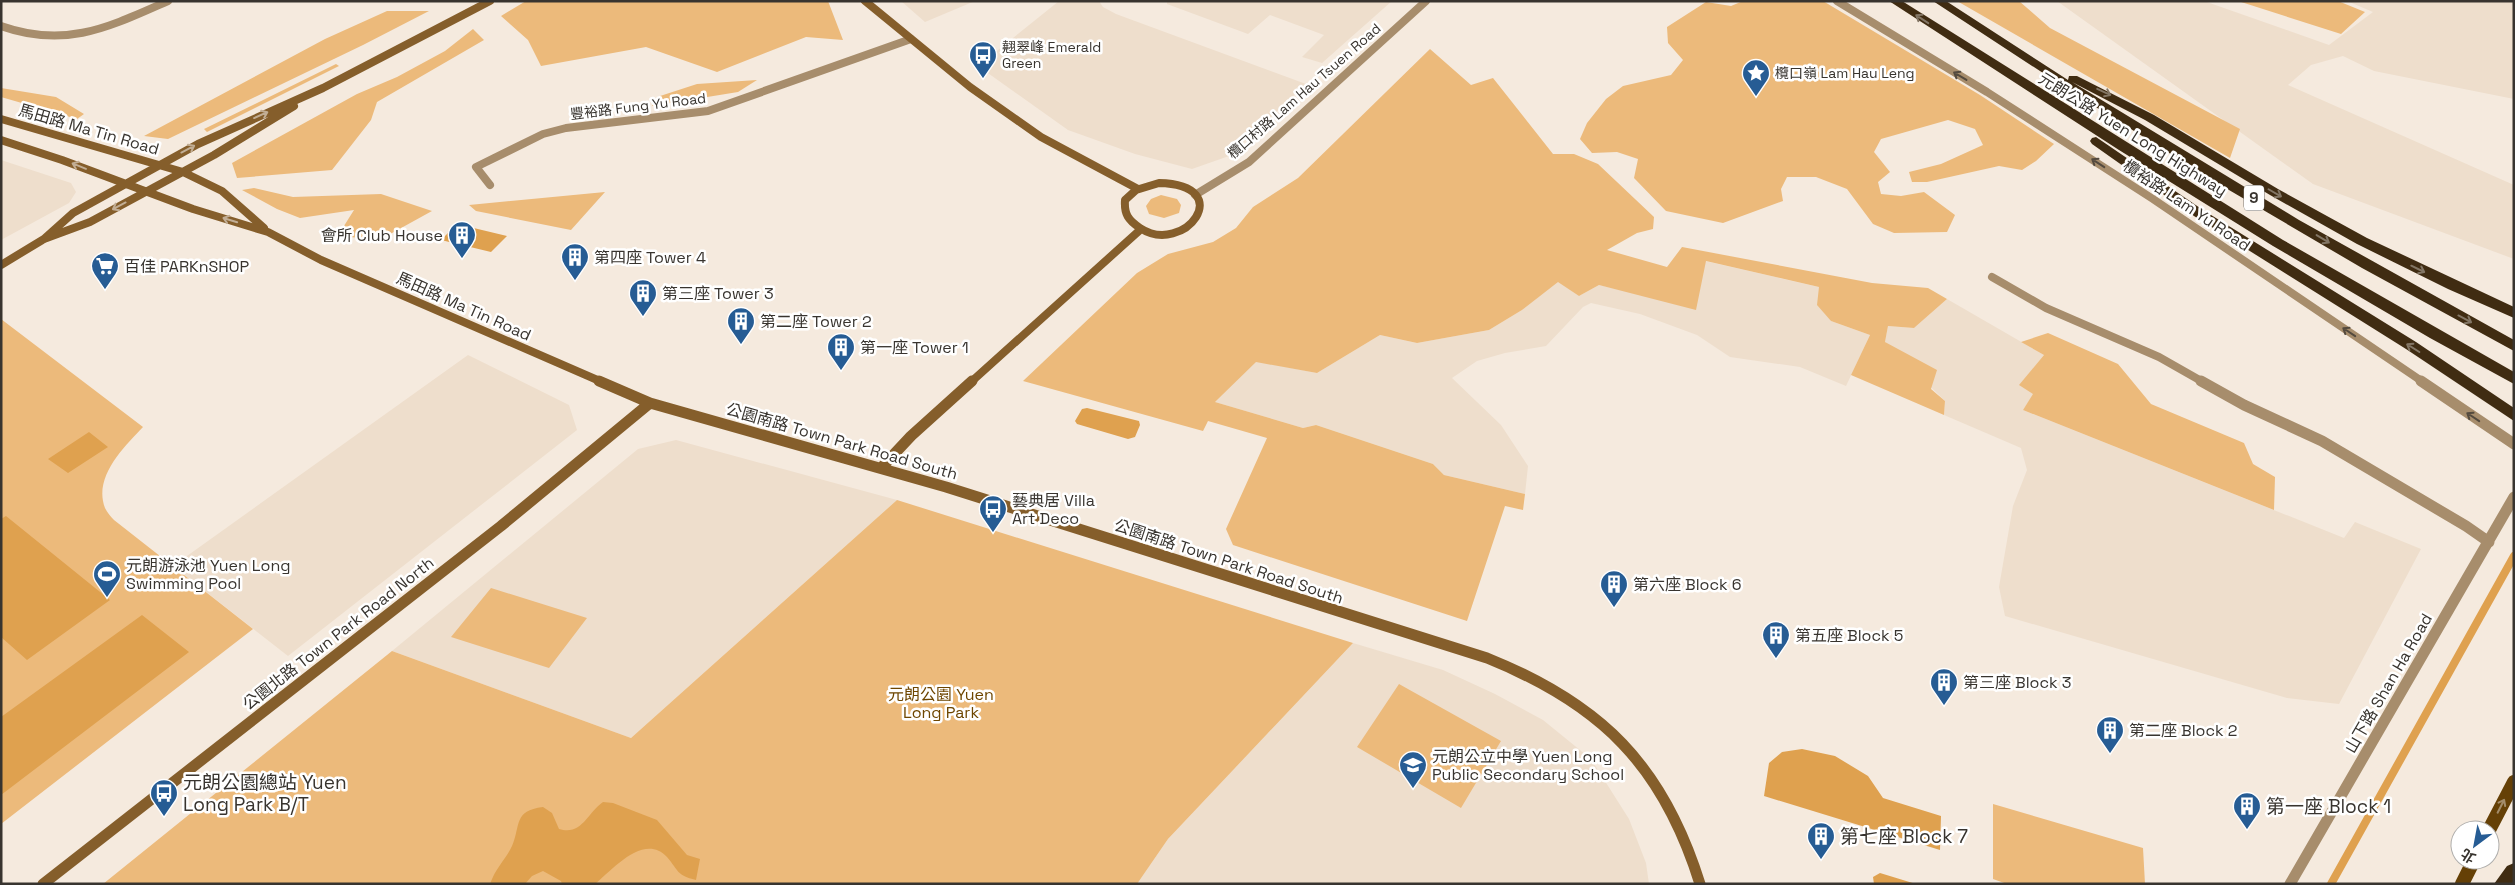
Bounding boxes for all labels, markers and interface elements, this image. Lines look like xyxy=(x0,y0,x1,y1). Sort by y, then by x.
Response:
one-way arrow xyxy=(1915,14,1929,24)
street label: 欖口村路 Lam Hau Tsuen Road xyxy=(1224,19,1384,163)
place label: 翹翠峰 Emerald Green xyxy=(1002,38,1101,72)
bus stop icon: 翹翠峰 Emerald Green xyxy=(968,40,998,79)
place icon: 欖口嶺 Lam Hau Leng xyxy=(1741,58,1771,97)
place label: 欖口嶺 Lam Hau Leng xyxy=(1775,64,1915,82)
street label: 元朗公路 Yuen Long Highway xyxy=(2035,68,2231,201)
one-way arrow xyxy=(1954,71,1968,81)
one-way arrow xyxy=(2096,88,2111,98)
street label: 豐裕路 Fung Yu Road xyxy=(569,89,707,123)
street label: 馬田路 Ma Tin Road xyxy=(16,99,162,160)
one-way arrow xyxy=(253,110,268,120)
one-way arrow xyxy=(180,144,195,153)
street label: 欖裕路 Lam Yu Road xyxy=(2119,155,2255,256)
one-way arrow xyxy=(2091,158,2105,168)
one-way arrow xyxy=(72,161,87,171)
road number: 9 xyxy=(2244,186,2264,210)
one-way arrow xyxy=(2267,188,2281,198)
one-way arrow xyxy=(112,202,127,211)
one-way arrow xyxy=(223,215,239,225)
building icon: 會所 Club House xyxy=(447,220,477,259)
place label: 會所 Club House xyxy=(320,225,443,246)
one-way arrow xyxy=(2315,235,2329,245)
building icon: 第四座 Tower 4 xyxy=(560,242,590,281)
place label: 第四座 Tower 4 xyxy=(594,247,706,268)
supermarket icon: 百佳 PARKnSHOP xyxy=(90,251,120,290)
place label: 百佳 PARKnSHOP xyxy=(124,256,250,277)
one-way arrow xyxy=(2410,265,2425,275)
street label: 馬田路 Ma Tin Road xyxy=(393,267,534,346)
building icon: 第三座 Tower 3 xyxy=(628,278,658,317)
place label: 第三座 Tower 3 xyxy=(662,283,774,304)
building icon: 第二座 Tower 2 xyxy=(726,306,756,345)
place label: 第二座 Tower 2 xyxy=(760,311,872,332)
one-way arrow xyxy=(2457,314,2472,324)
one-way arrow xyxy=(2342,327,2356,337)
building icon: 第一座 Tower 1 xyxy=(826,332,856,371)
place label: 第一座 Tower 1 xyxy=(860,337,969,358)
one-way arrow xyxy=(2407,343,2421,353)
street label: 公園南路 Town Park Road South xyxy=(724,398,960,485)
one-way arrow xyxy=(2467,412,2481,422)
place label: 藝典居 Villa Art Deco xyxy=(1012,490,1095,529)
bus stop icon: 藝典居 Villa Art Deco xyxy=(978,494,1008,533)
street label: 公園南路 Town Park Road South xyxy=(1112,514,1346,609)
street label: 公園北路 Town Park Road North xyxy=(239,552,438,715)
place label: 元朗游泳池 Yuen Long Swimming Pool xyxy=(126,555,291,594)
sports icon: 元朗游泳池 Yuen Long Swimming Pool xyxy=(92,559,122,598)
building icon: 第六座 Block 6 xyxy=(1599,569,1629,608)
place label: 第六座 Block 6 xyxy=(1633,574,1742,595)
street label: 山下路 Shan Ha Road xyxy=(2340,610,2437,757)
building icon: 第五座 Block 5 xyxy=(1761,620,1791,659)
place label: 第五座 Block 5 xyxy=(1795,625,1903,646)
building icon: 第三座 Block 3 xyxy=(1929,667,1959,706)
place label: 第三座 Block 3 xyxy=(1963,672,2071,693)
park label: 元朗公園 Yuen Long Park xyxy=(888,684,994,723)
building icon: 第二座 Block 2 xyxy=(2095,715,2125,754)
place label: 第二座 Block 2 xyxy=(2129,720,2237,741)
place label: 元朗公立中學 Yuen Long Public Secondary School xyxy=(1432,746,1624,785)
school or university icon: 元朗公立中學 Yuen Long Public Secondary School xyxy=(1398,750,1428,789)
place label: 元朗公園總站 Yuen Long Park B/T xyxy=(183,770,347,817)
bus stop icon: 元朗公園總站 Yuen Long Park B/T xyxy=(149,778,179,817)
building icon: 第一座 Block 1 xyxy=(2232,791,2262,830)
place label: 第一座 Block 1 xyxy=(2266,794,2391,819)
one-way arrow xyxy=(2497,799,2506,814)
north arrow xyxy=(2450,820,2500,870)
building icon: 第七座 Block 7 xyxy=(1806,821,1836,860)
place label: 第七座 Block 7 xyxy=(1840,824,1968,849)
text: 北 xyxy=(2457,845,2479,867)

